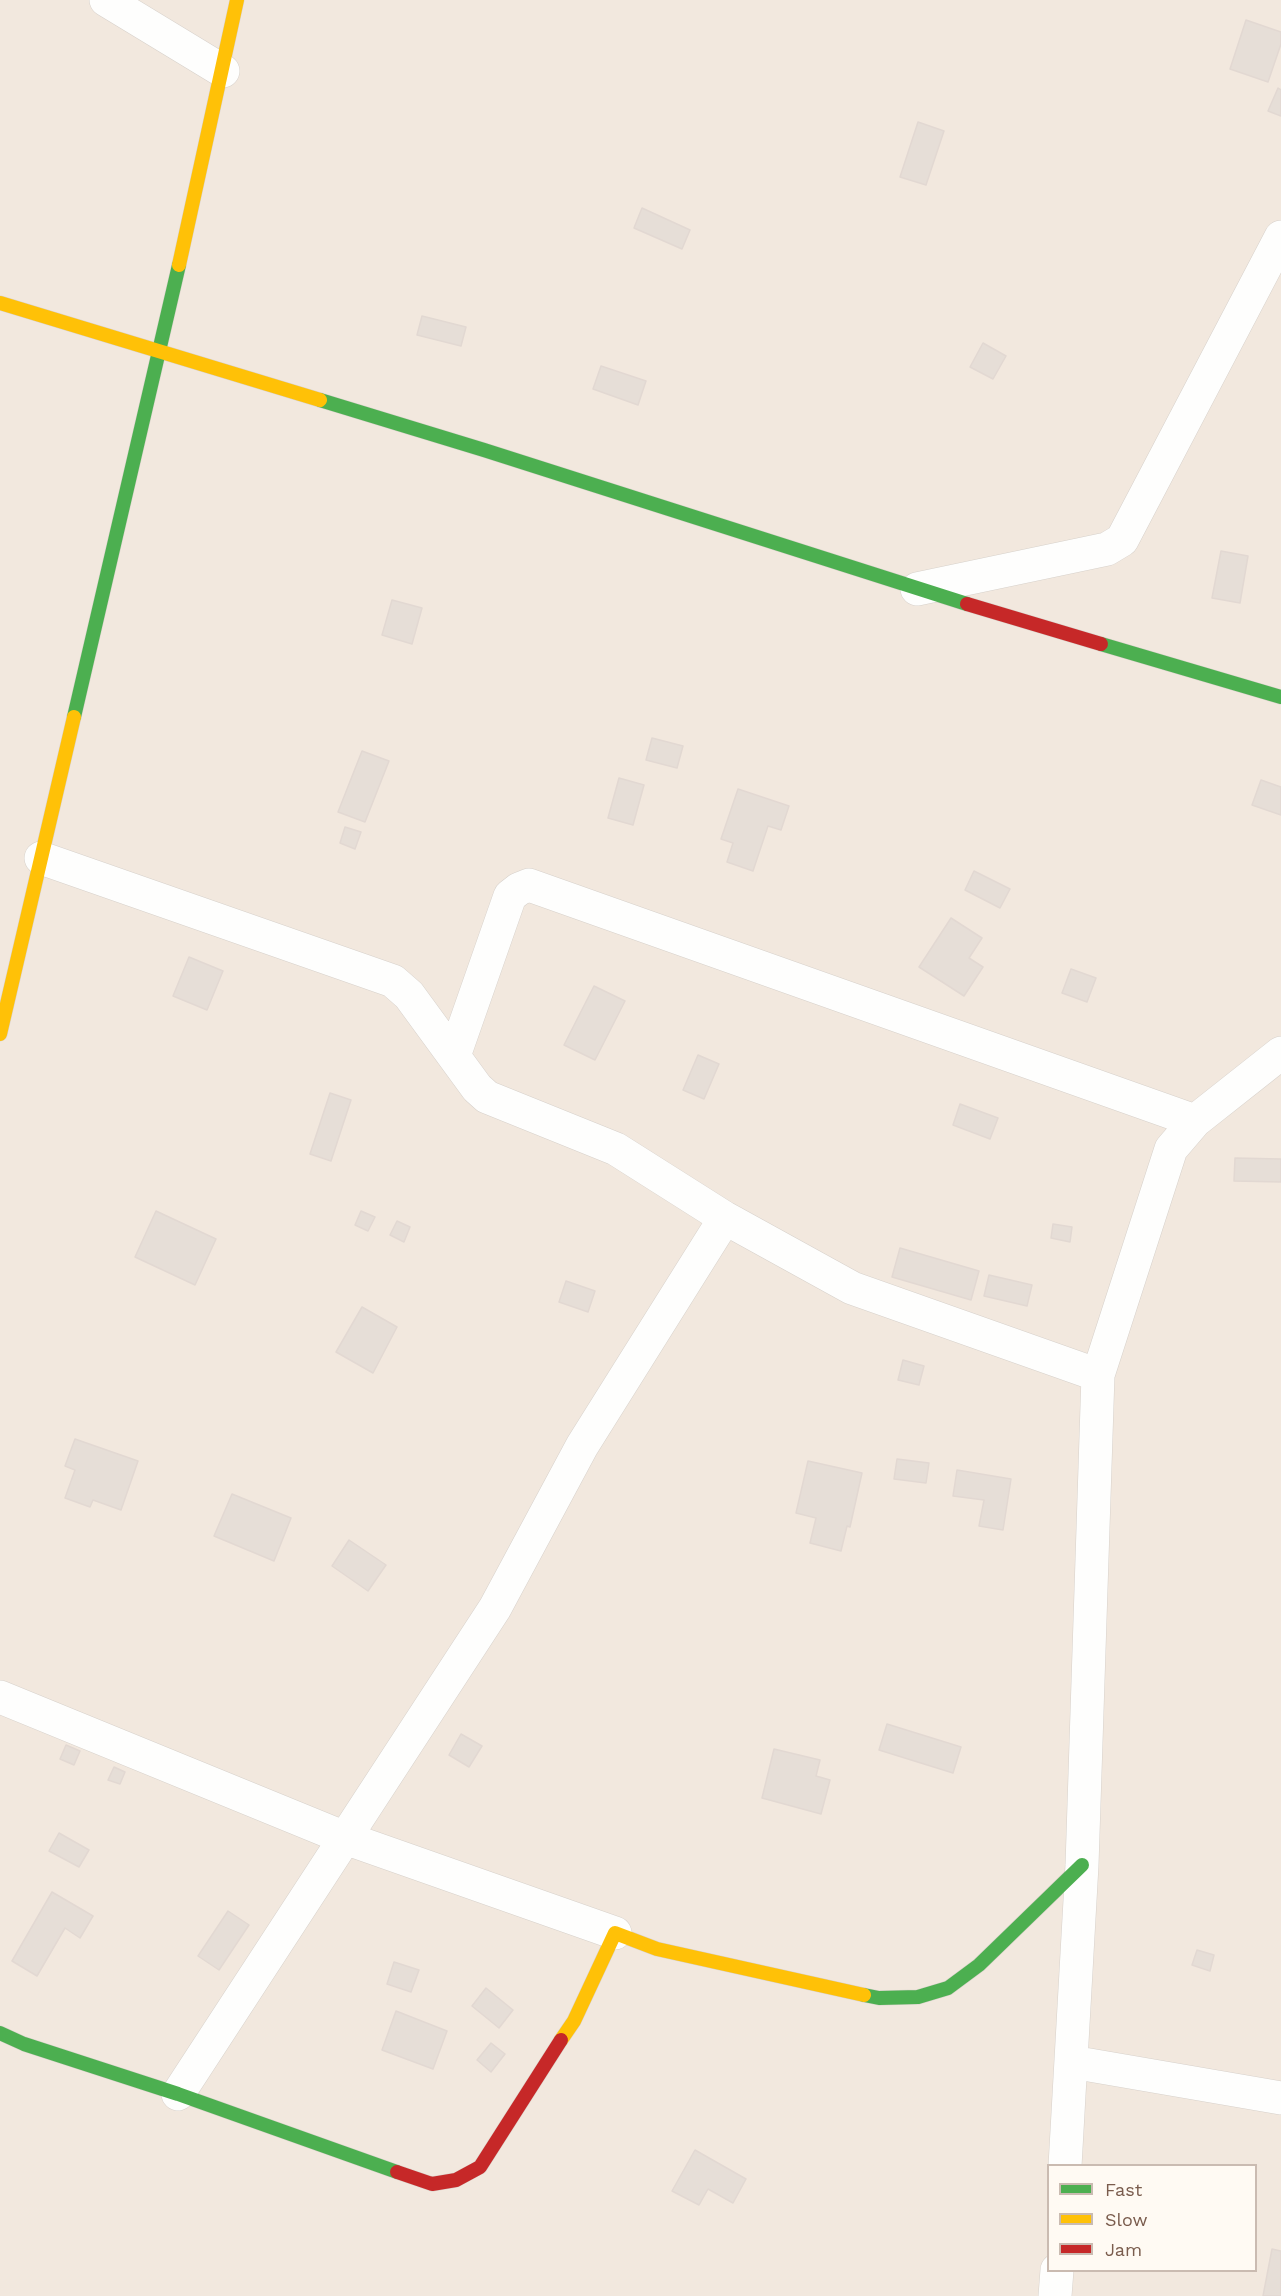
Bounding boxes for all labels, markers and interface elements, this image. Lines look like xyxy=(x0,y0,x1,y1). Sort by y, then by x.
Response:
legend xyxy=(1047,2164,1257,2272)
text: Fast xyxy=(1105,2179,1142,2200)
text: Slow xyxy=(1105,2209,1148,2230)
text: Jam xyxy=(1105,2239,1142,2260)

